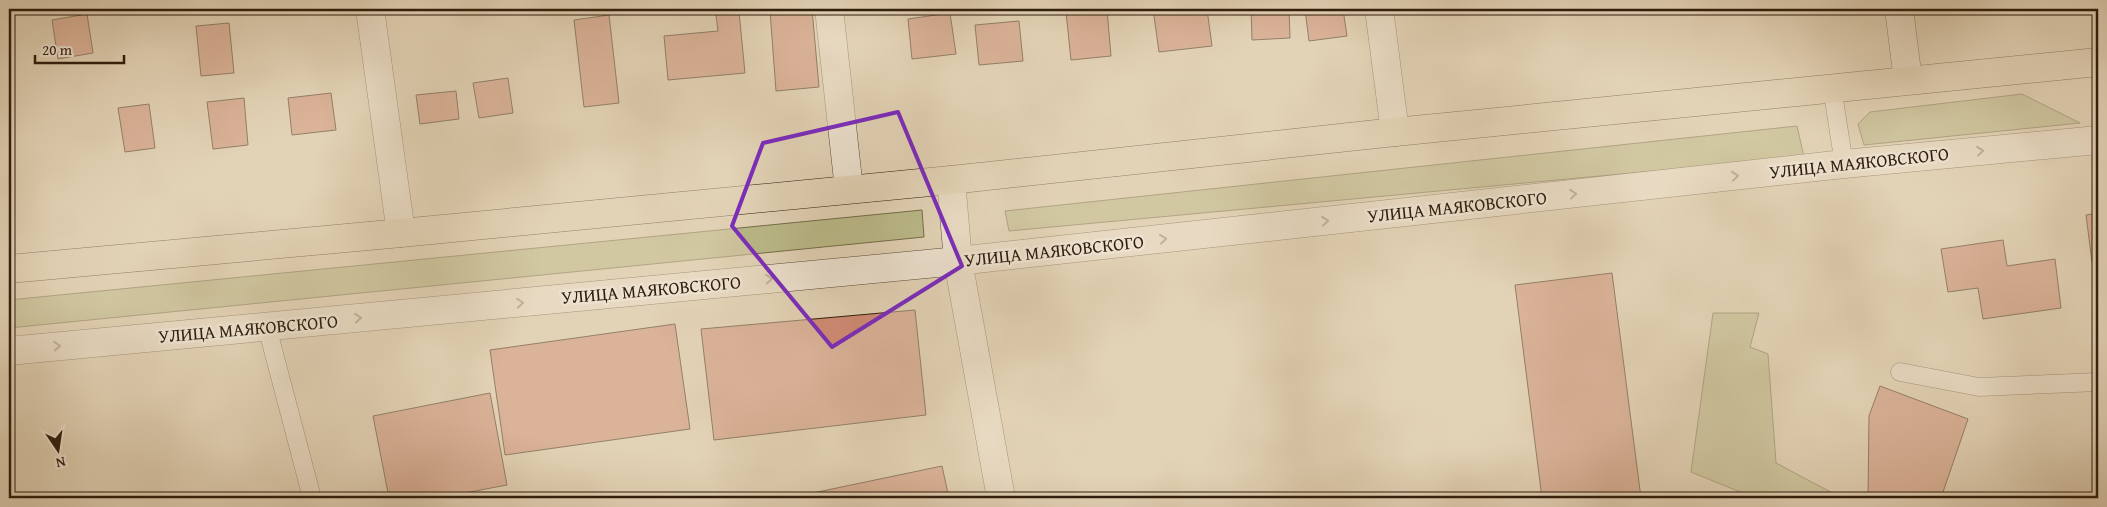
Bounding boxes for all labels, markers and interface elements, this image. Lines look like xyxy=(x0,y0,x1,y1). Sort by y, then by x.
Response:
scale bar xyxy=(35,32,124,64)
text: 20 m xyxy=(42,39,73,60)
street label: УЛИЦА МАЯКОВСКОГО xyxy=(1768,140,1950,185)
one-way arrow xyxy=(1976,146,1984,157)
one-way arrow xyxy=(1731,171,1739,182)
street label: УЛИЦА МАЯКОВСКОГО xyxy=(1366,184,1548,229)
one-way arrow xyxy=(1570,189,1578,200)
one-way arrow xyxy=(1321,216,1329,227)
street label: УЛИЦА МАЯКОВСКОГО xyxy=(963,228,1145,273)
one-way arrow xyxy=(1160,234,1168,245)
street label: УЛИЦА МАЯКОВСКОГО xyxy=(560,268,742,311)
one-way arrow xyxy=(765,274,773,285)
one-way arrow xyxy=(517,298,525,309)
street label: УЛИЦА МАЯКОВСКОГО xyxy=(157,307,339,350)
one-way arrow xyxy=(355,313,363,324)
one-way arrow xyxy=(54,341,62,352)
north arrow xyxy=(32,424,82,474)
text: N xyxy=(53,452,68,474)

